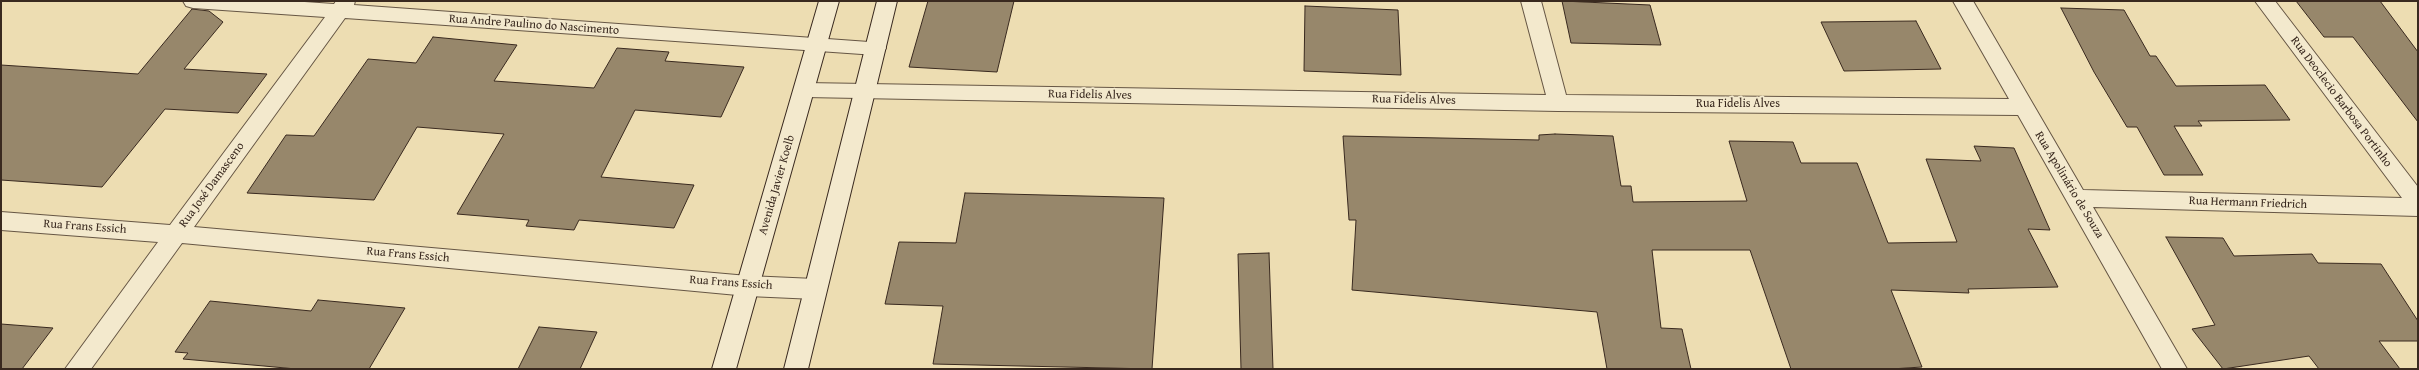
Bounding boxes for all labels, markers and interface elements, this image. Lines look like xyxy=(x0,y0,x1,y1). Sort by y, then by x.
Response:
street label: Rua Andre Paulino do Nascimento xyxy=(448,12,620,38)
street label: Rua Deoclecio Barbosa Portinho xyxy=(2287,34,2395,170)
street label: Rua Fidelis Alves xyxy=(1048,87,1132,103)
street label: Rua Fidelis Alves xyxy=(1372,92,1456,108)
street label: Rua Fidelis Alves xyxy=(1696,97,1780,111)
street label: Rua Apolinário de Souza xyxy=(2031,129,2107,241)
street label: Avenida Javier Koelb xyxy=(756,133,798,237)
street label: Rua José Damasceno xyxy=(176,140,248,230)
street label: Rua Hermann Friedrich xyxy=(2189,194,2307,212)
street label: Rua Frans Essich xyxy=(43,217,127,237)
street label: Rua Frans Essich xyxy=(366,244,450,266)
street label: Rua Frans Essich xyxy=(689,273,773,293)

